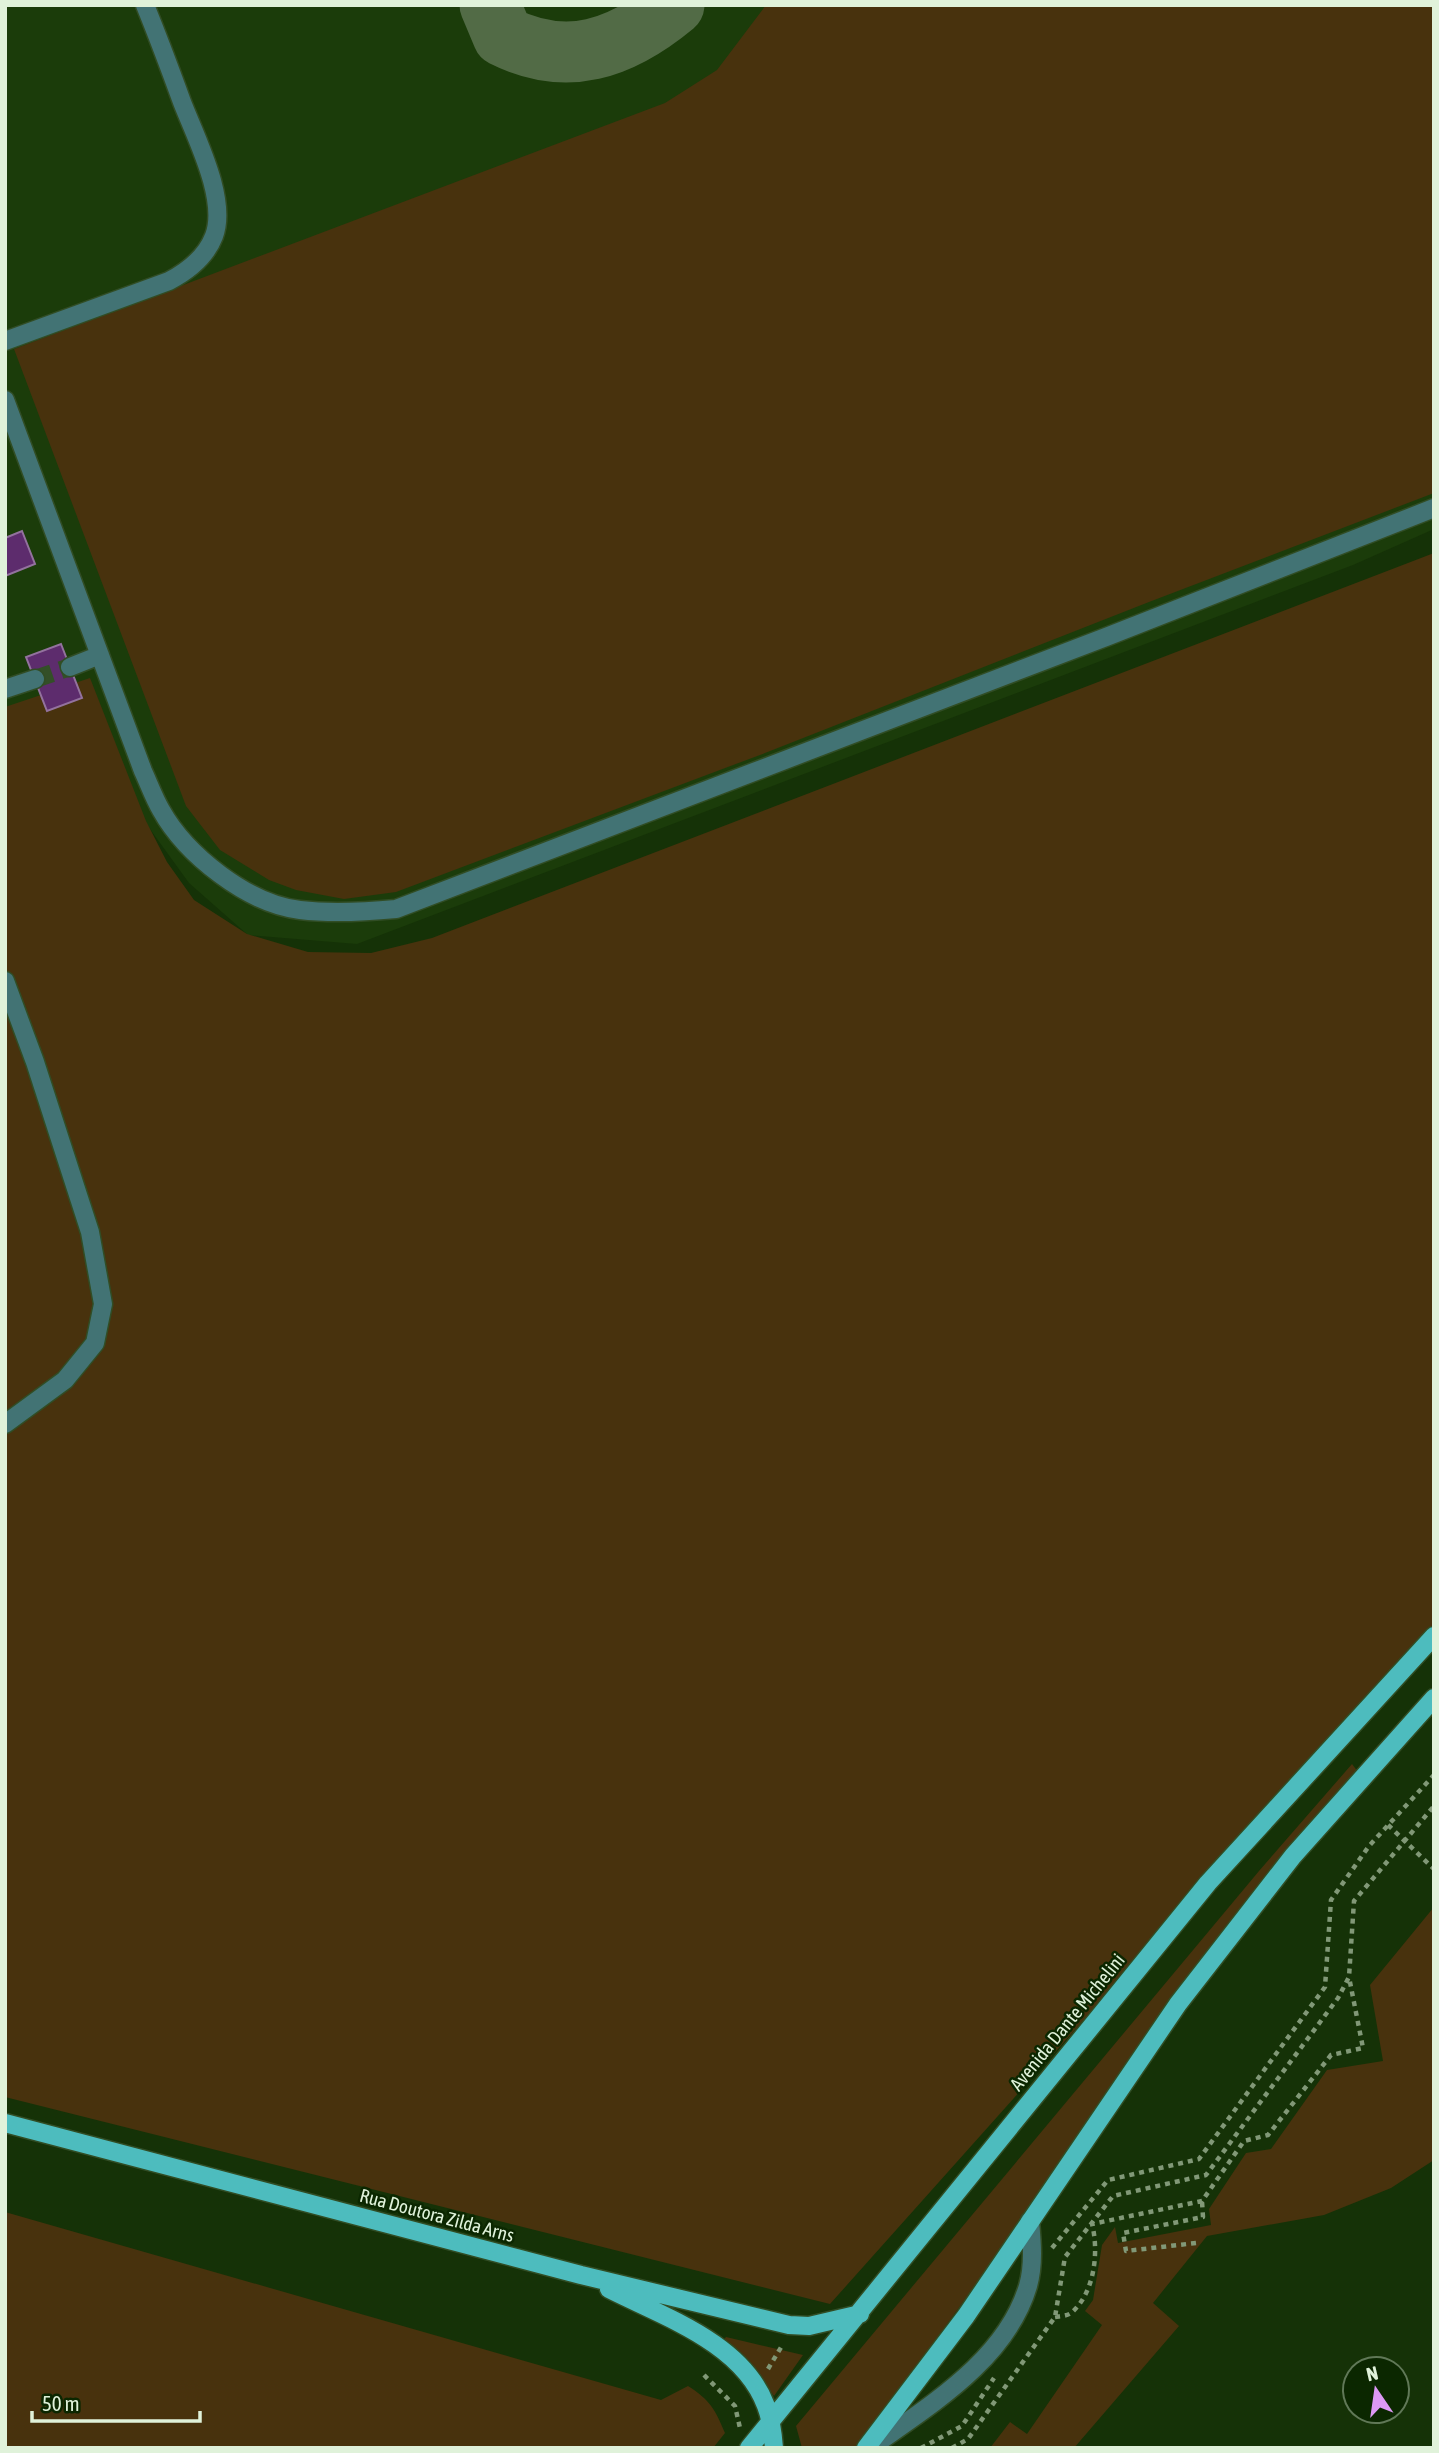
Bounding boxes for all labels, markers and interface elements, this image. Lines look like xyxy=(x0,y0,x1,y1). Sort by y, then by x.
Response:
street label: Avenida Dante Michelini xyxy=(1005,1949,1129,2095)
street label: Rua Doutora Zilda Arns xyxy=(357,2184,517,2246)
north arrow xyxy=(1341,2355,1411,2425)
text: N xyxy=(1364,2361,1380,2385)
scale bar xyxy=(32,2380,200,2424)
text: 50 m xyxy=(42,2391,80,2415)

